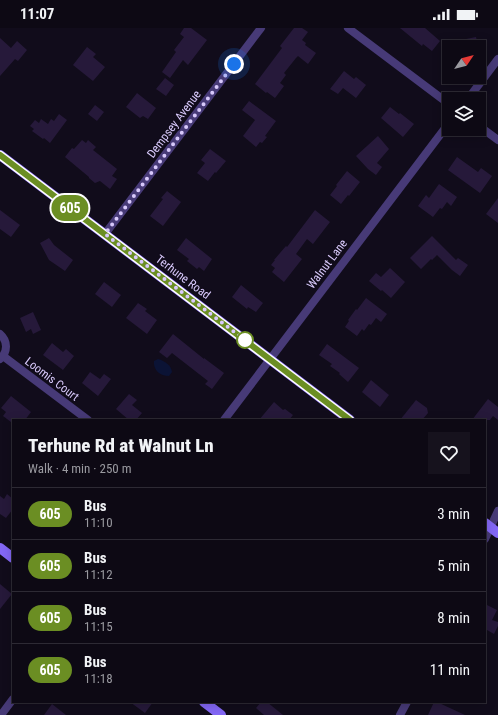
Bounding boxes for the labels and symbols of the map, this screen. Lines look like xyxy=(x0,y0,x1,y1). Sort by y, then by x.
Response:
north arrow xyxy=(442,40,486,84)
your location xyxy=(224,54,244,74)
street label: Dempsey Avenue xyxy=(144,87,204,160)
line badge: 605 xyxy=(47,195,93,221)
street label: Walnut Lane xyxy=(304,236,350,291)
street label: Terhune Road xyxy=(153,252,213,302)
unlabelled marker xyxy=(236,331,254,349)
street label: Loomis Court xyxy=(22,354,82,404)

